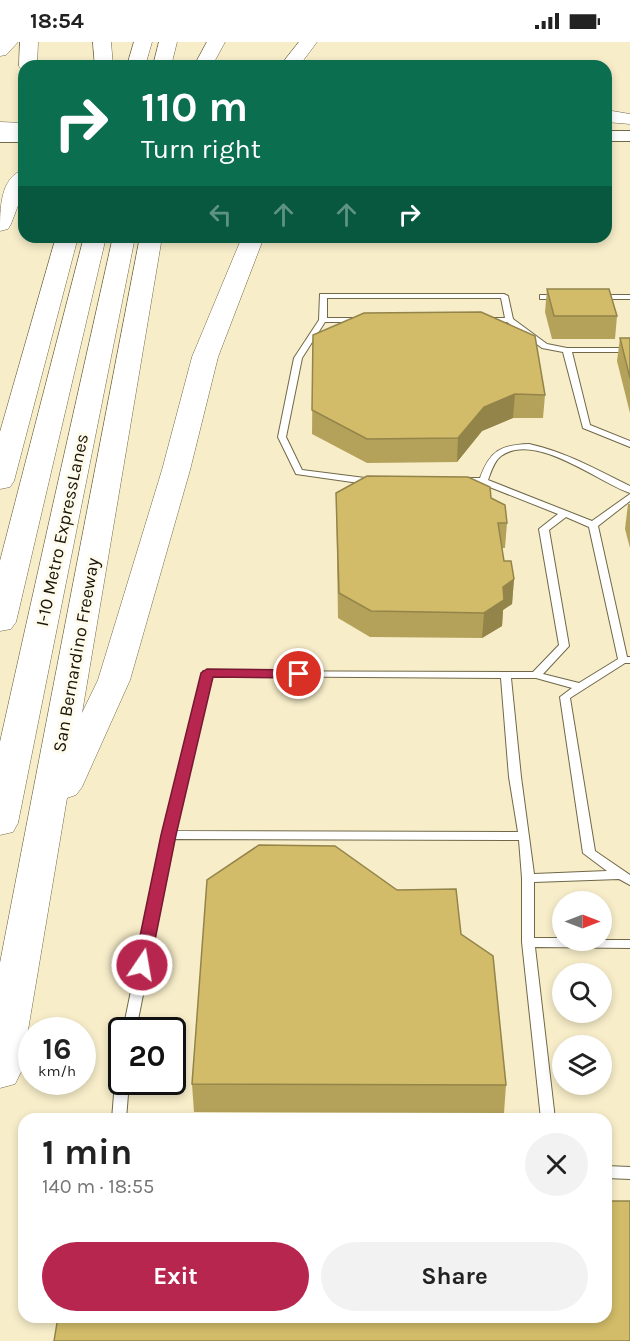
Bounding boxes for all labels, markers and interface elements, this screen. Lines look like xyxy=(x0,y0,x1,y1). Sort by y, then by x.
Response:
text: 18:54 xyxy=(30,8,84,34)
text: 110 m xyxy=(141,82,248,132)
icon: right xyxy=(42,84,120,162)
text: Turn right xyxy=(141,133,261,165)
icon: left xyxy=(204,198,237,231)
icon: ahead xyxy=(267,198,300,231)
icon: ahead xyxy=(330,198,363,231)
icon: right xyxy=(393,198,426,231)
street label: I-10 Metro ExpressLanes xyxy=(31,432,93,628)
street label: San Bernardino Freeway xyxy=(48,556,104,754)
pin xyxy=(273,648,324,699)
icon: arrive xyxy=(282,657,315,690)
north arrow xyxy=(552,891,612,951)
map controls xyxy=(552,891,612,1095)
position arrow xyxy=(110,933,174,997)
button: search xyxy=(552,963,612,1023)
speed limit sign: 20 xyxy=(108,1017,186,1095)
text: 16 xyxy=(43,1031,71,1067)
button: layers xyxy=(552,1035,612,1095)
text: km/h xyxy=(38,1062,76,1080)
text: 1 min xyxy=(42,1131,132,1173)
button: close xyxy=(525,1133,588,1196)
text: 140 m · 18:55 xyxy=(42,1175,154,1198)
button: Exit xyxy=(42,1242,309,1311)
button: Share xyxy=(321,1242,588,1311)

